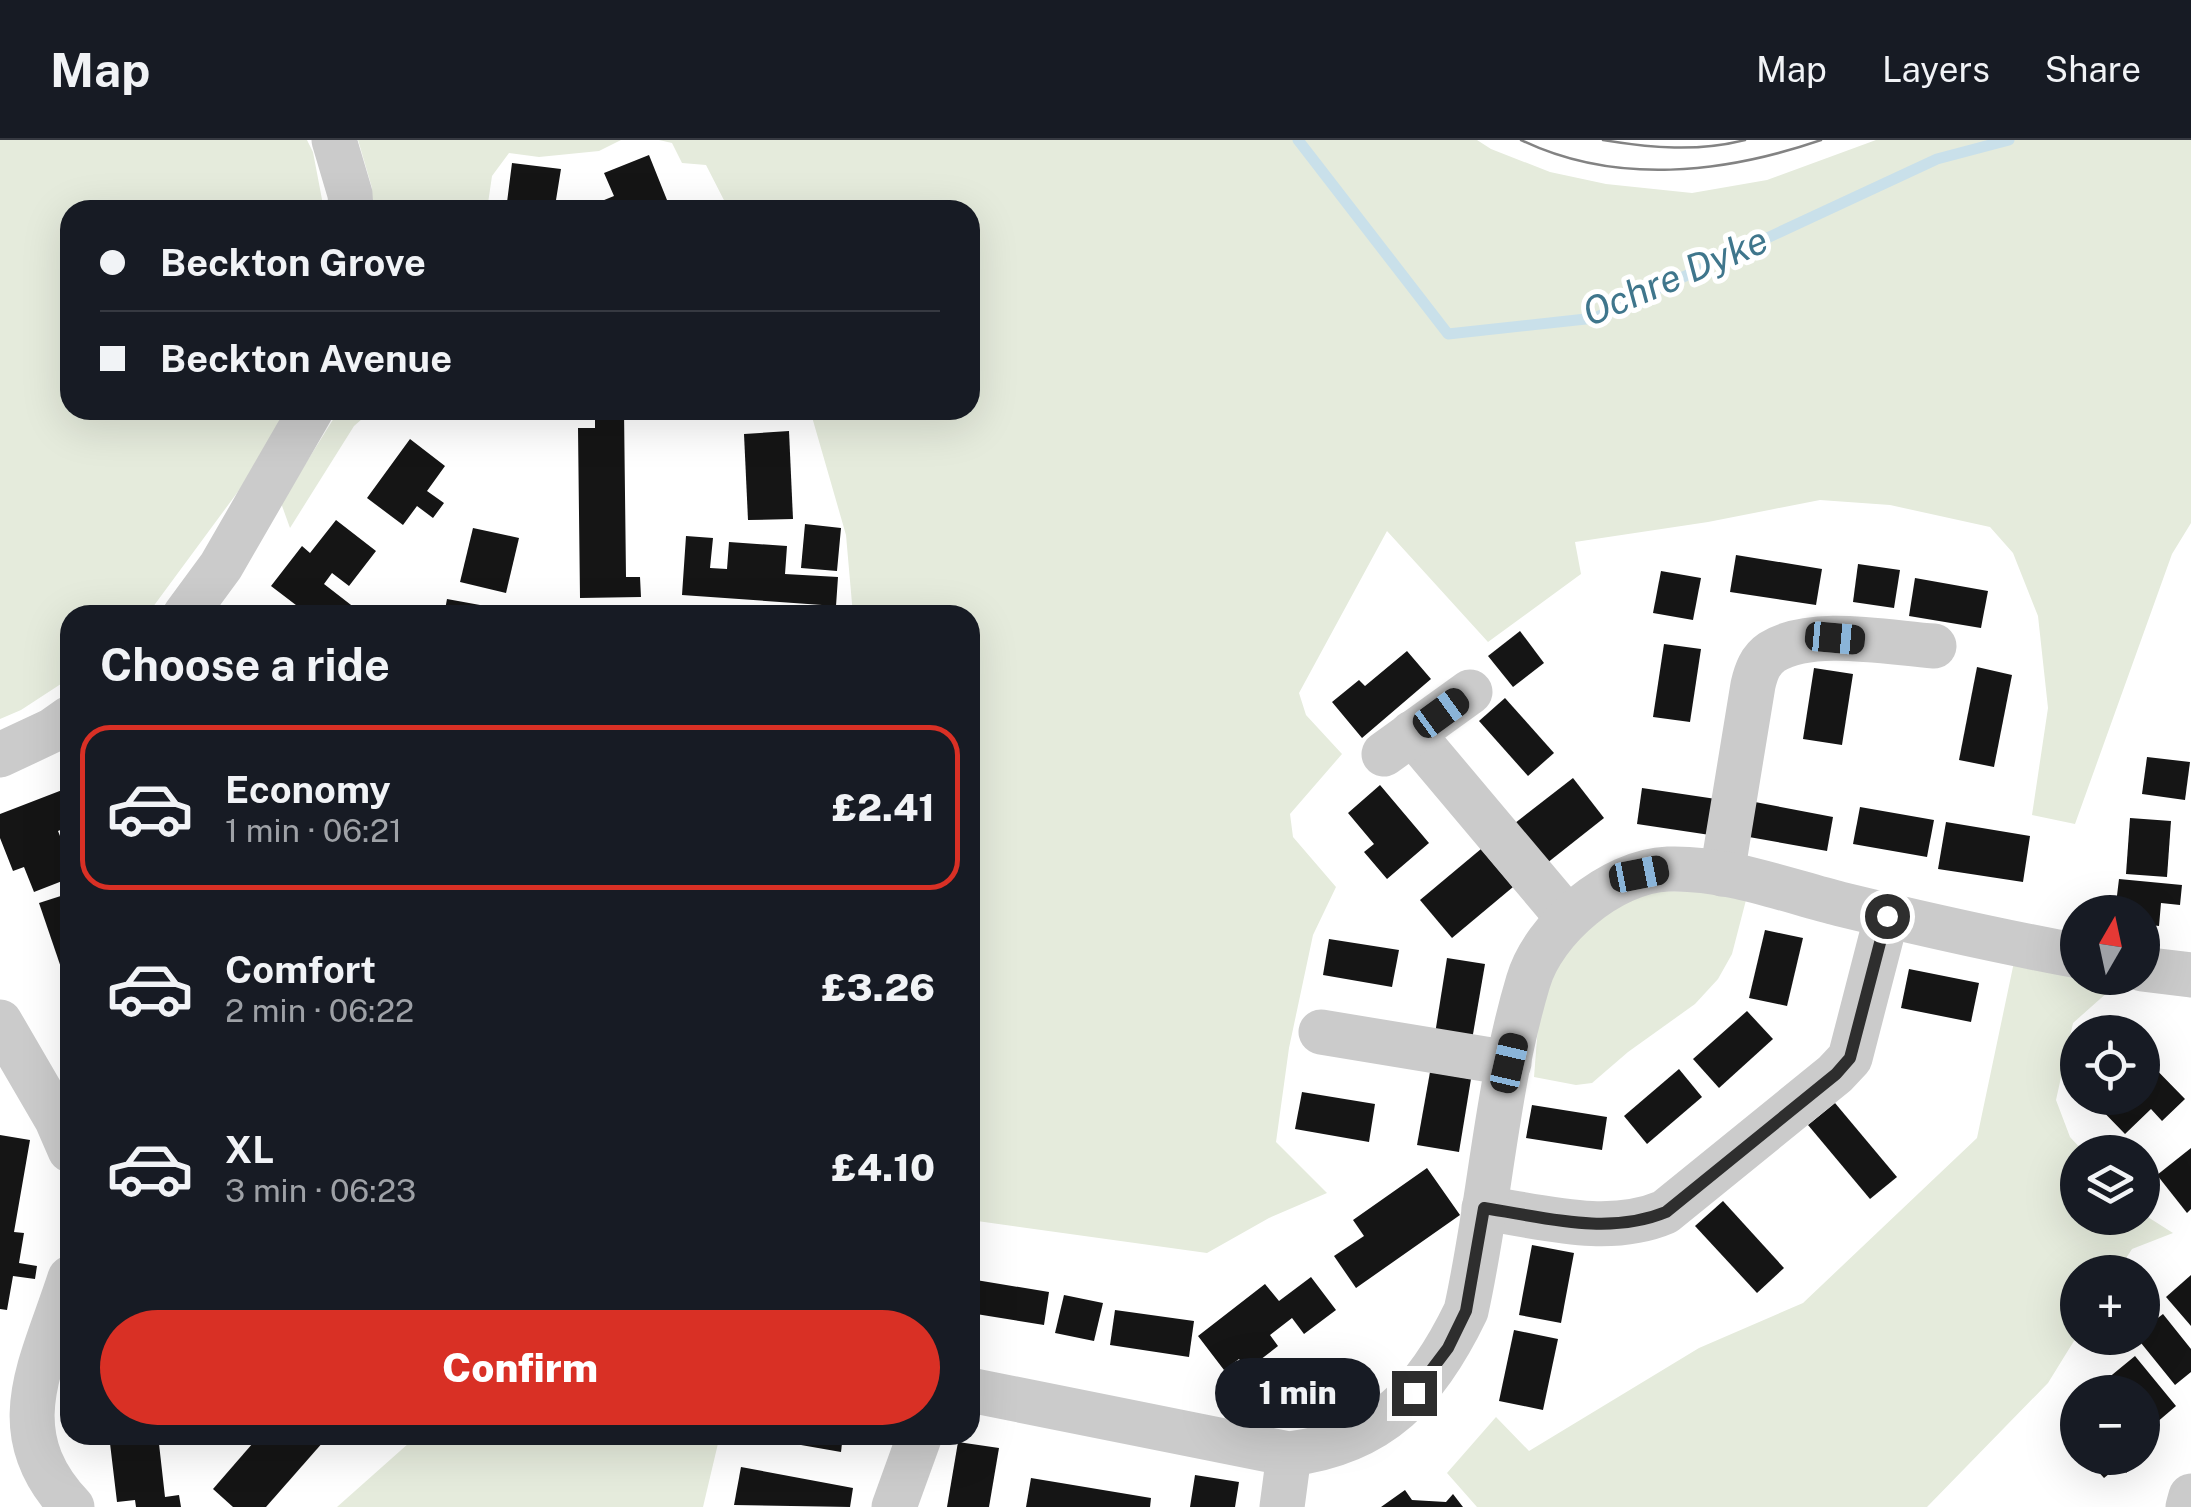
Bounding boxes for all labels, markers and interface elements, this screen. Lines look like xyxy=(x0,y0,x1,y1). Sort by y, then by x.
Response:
text: Map xyxy=(50,41,150,98)
text: Map xyxy=(1756,49,1827,90)
text: Layers xyxy=(1882,49,1990,90)
text: Share xyxy=(2045,49,2141,90)
water label: Ochre Dyke xyxy=(1576,217,1774,335)
text: Beckton Grove xyxy=(160,240,426,285)
text: Beckton Avenue xyxy=(160,336,452,381)
car xyxy=(1804,620,1866,656)
text: Choose a ride xyxy=(100,638,390,691)
car xyxy=(1408,683,1474,743)
icon: car xyxy=(105,763,195,853)
text: Economy xyxy=(225,767,391,812)
text: £2.41 xyxy=(832,785,935,830)
text: 1 min · 06:21 xyxy=(225,812,402,849)
car xyxy=(1607,854,1671,894)
route start xyxy=(1865,894,1910,939)
north arrow xyxy=(2060,895,2160,995)
map controls xyxy=(2060,895,2160,1475)
icon: car xyxy=(105,943,195,1033)
text: Comfort xyxy=(225,947,376,992)
text: £3.26 xyxy=(822,965,935,1010)
text: 2 min · 06:22 xyxy=(225,992,414,1029)
button: locate xyxy=(2060,1015,2160,1115)
car xyxy=(1488,1030,1530,1096)
icon: car xyxy=(105,1123,195,1213)
text: XL xyxy=(225,1127,274,1172)
button: layers xyxy=(2060,1135,2160,1235)
text: £4.10 xyxy=(832,1145,935,1190)
text: 3 min · 06:23 xyxy=(225,1172,416,1209)
button: + xyxy=(2060,1255,2160,1355)
button: Confirm xyxy=(100,1310,940,1425)
callout: 1 min xyxy=(1214,1358,1379,1428)
route end xyxy=(1392,1371,1437,1416)
text: 1 min xyxy=(1258,1374,1337,1411)
button: − xyxy=(2060,1375,2160,1475)

